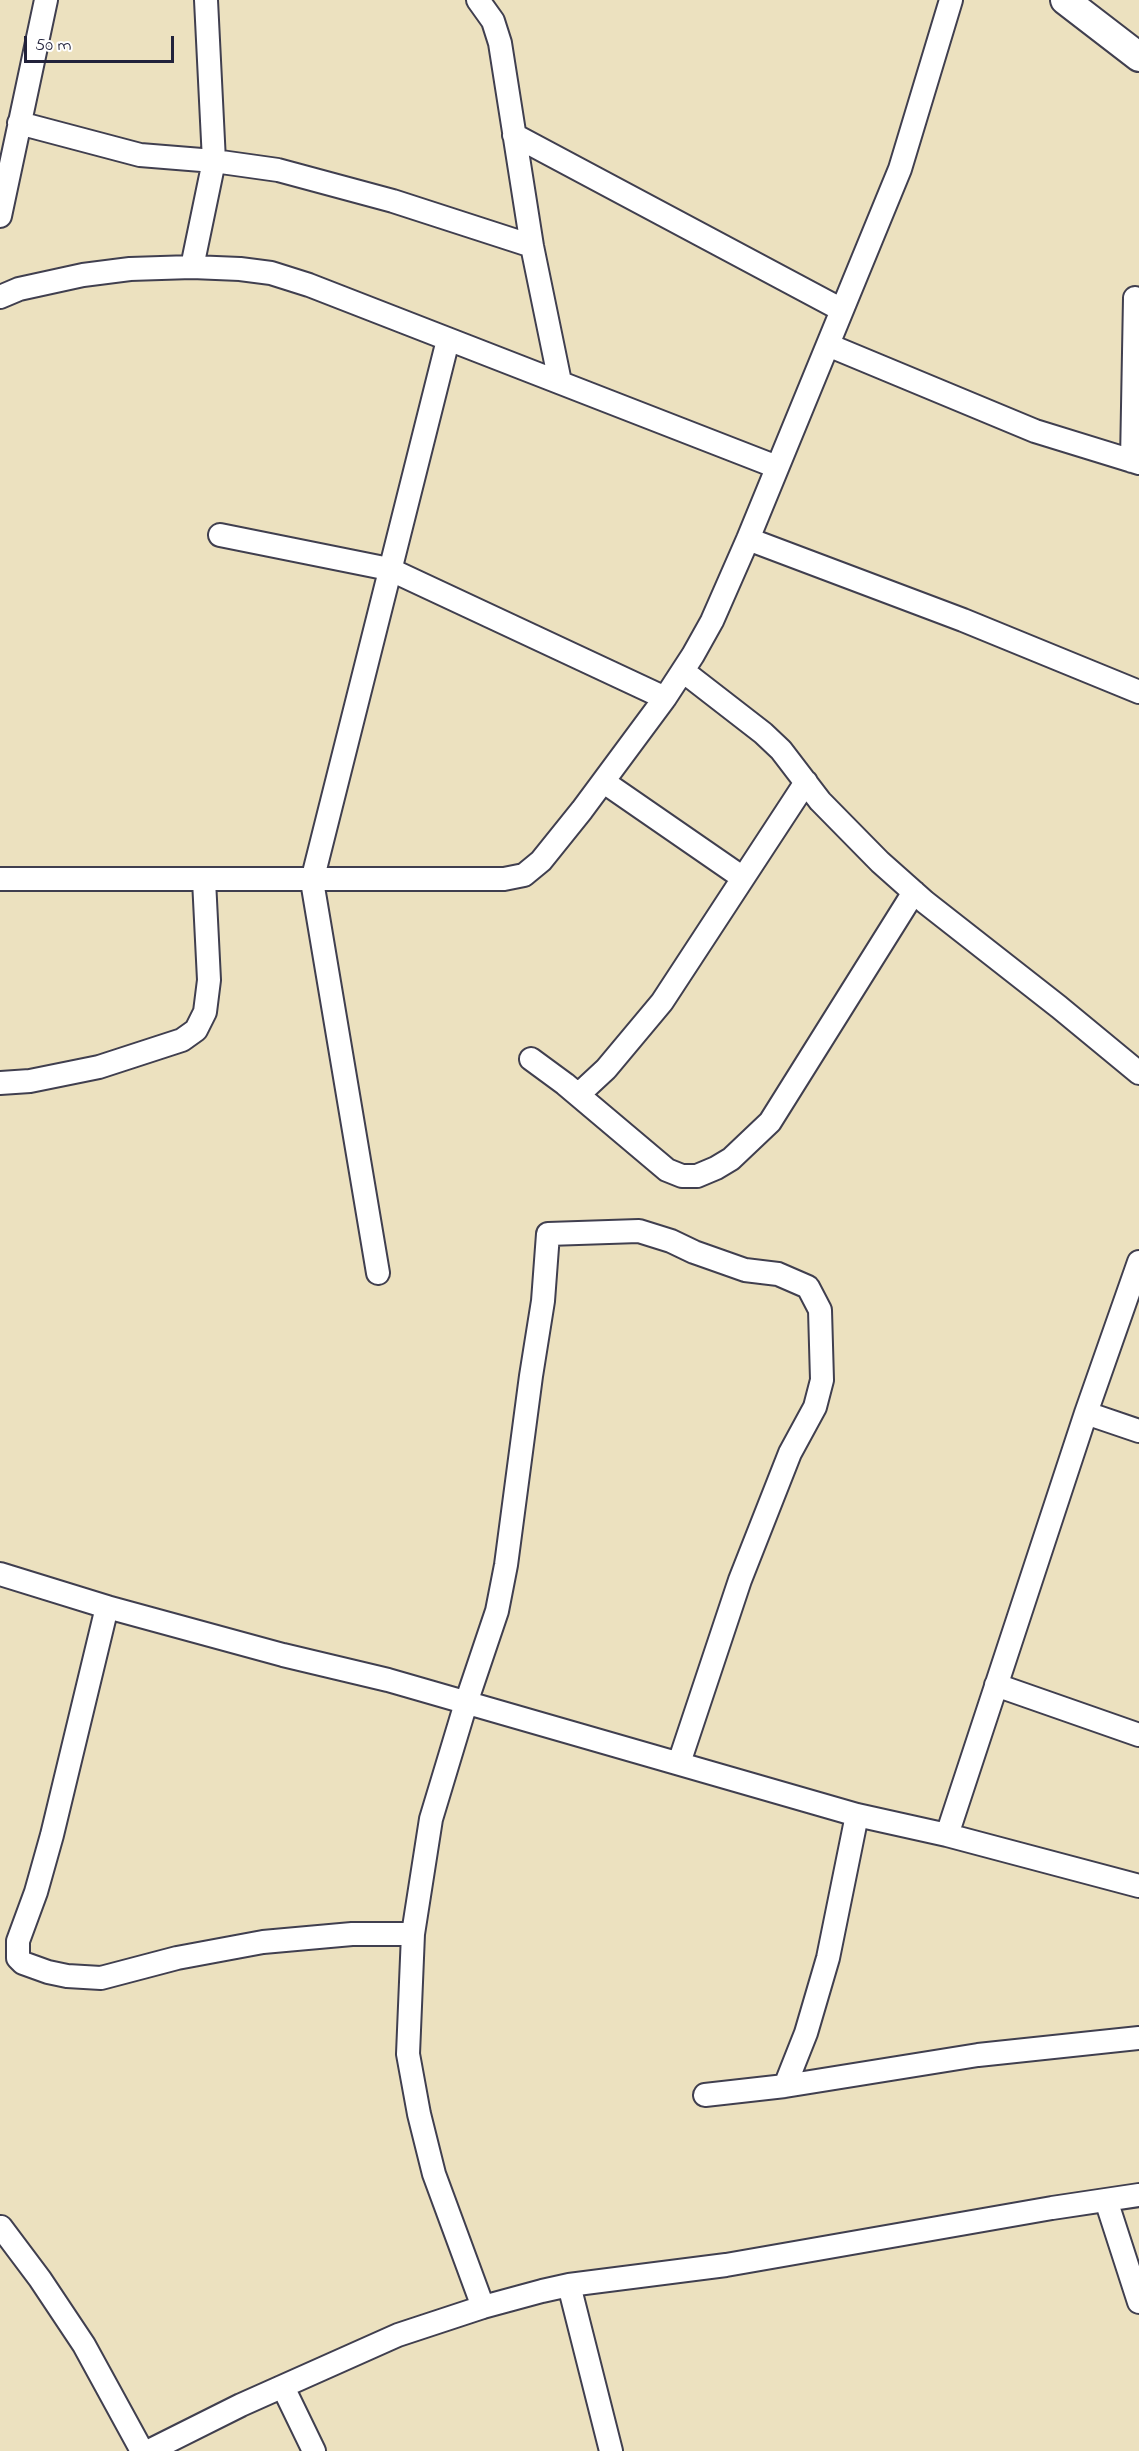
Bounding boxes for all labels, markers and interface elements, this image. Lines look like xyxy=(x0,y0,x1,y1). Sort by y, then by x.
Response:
scale bar xyxy=(27,24,177,62)
text: 50 m xyxy=(35,33,72,59)

